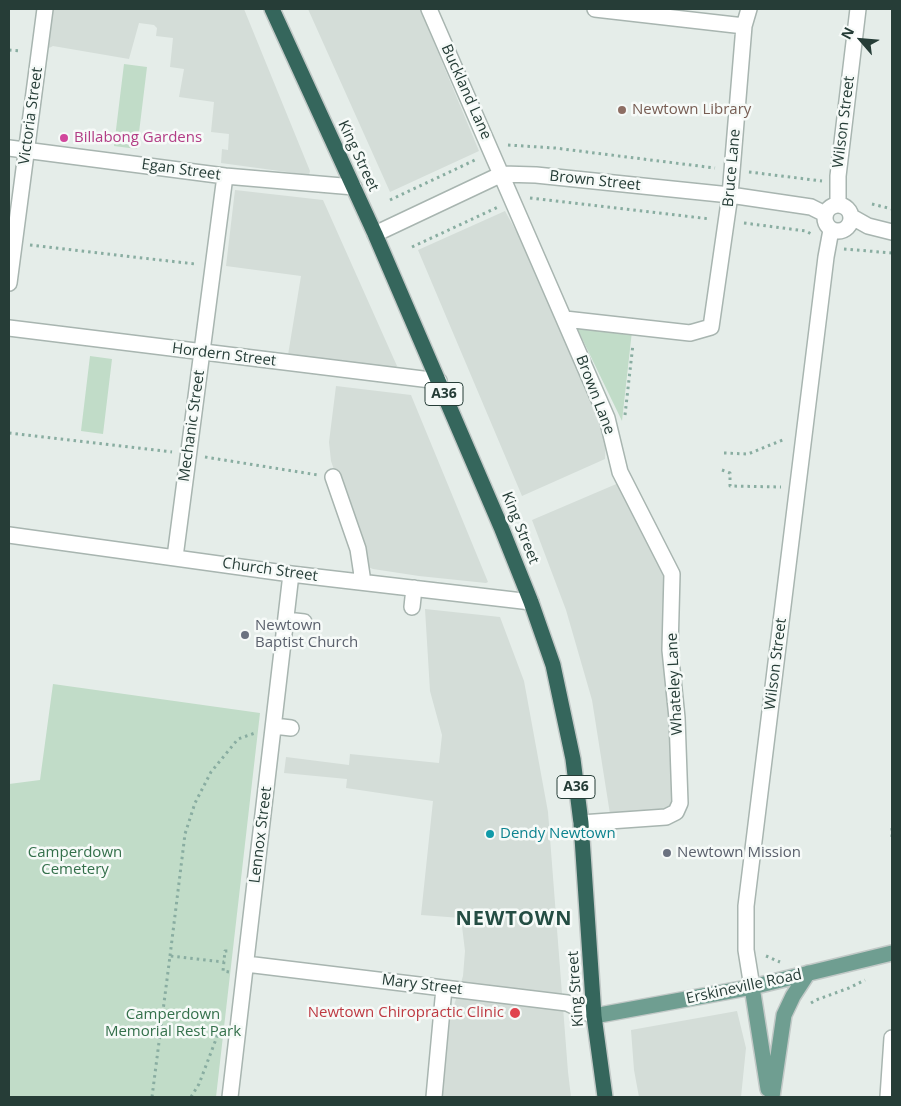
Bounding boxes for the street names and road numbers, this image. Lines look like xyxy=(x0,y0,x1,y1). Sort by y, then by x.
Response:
street label: Buckland Lane xyxy=(437,42,495,142)
street label: Victoria Street xyxy=(15,66,47,166)
street label: Wilson Street xyxy=(829,75,859,169)
street label: King Street xyxy=(334,118,382,194)
street label: Bruce Lane xyxy=(720,128,744,208)
street label: Egan Street xyxy=(140,156,222,184)
street label: Brown Street xyxy=(549,167,641,195)
street label: Hordern Street xyxy=(171,340,277,370)
street label: Brown Lane xyxy=(572,353,618,437)
street label: Mechanic Street xyxy=(175,369,209,483)
road number: A36 xyxy=(425,382,463,406)
street label: King Street xyxy=(497,489,543,567)
street label: Church Street xyxy=(221,554,319,586)
street label: Wilson Street xyxy=(761,617,791,711)
street label: Whateley Lane xyxy=(663,632,687,736)
road number: A36 xyxy=(557,776,595,799)
street label: Lennox Street xyxy=(246,786,276,884)
street label: King Street xyxy=(564,950,588,1028)
street label: Erskineville Road xyxy=(684,966,804,1008)
street label: Mary Street xyxy=(381,971,463,999)

